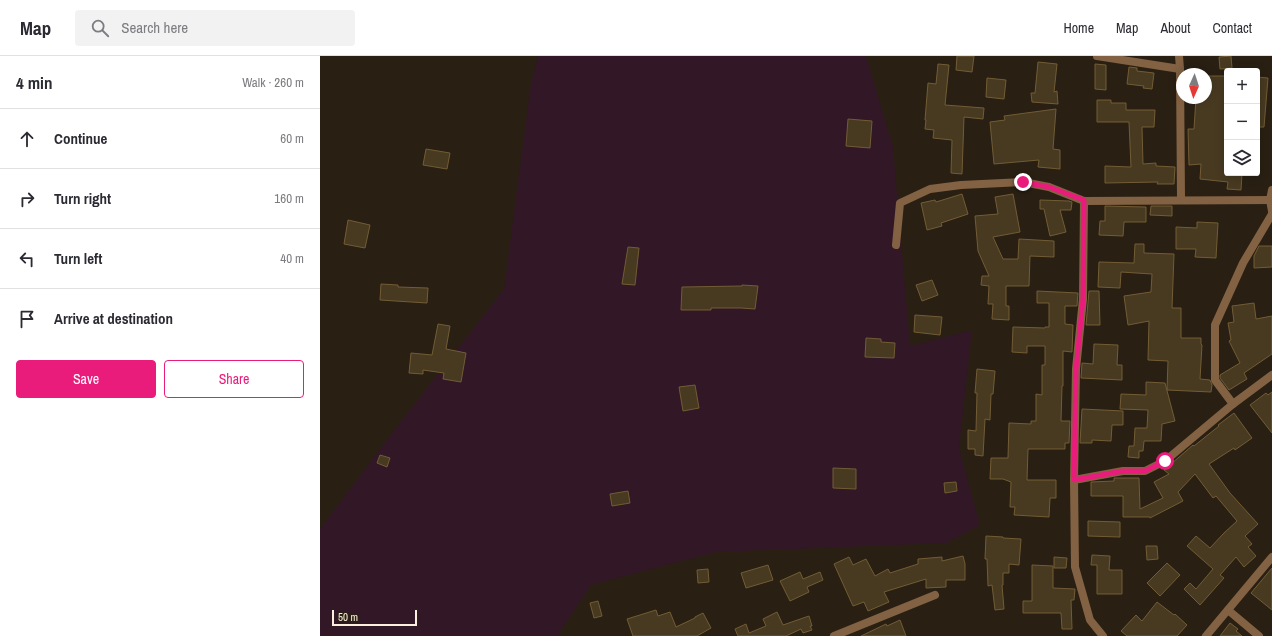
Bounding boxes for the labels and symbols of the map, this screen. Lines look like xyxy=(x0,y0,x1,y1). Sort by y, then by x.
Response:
north arrow xyxy=(1176,68,1212,104)
route end xyxy=(1014,173,1032,191)
route start xyxy=(1156,452,1174,470)
scale bar xyxy=(332,608,417,627)

